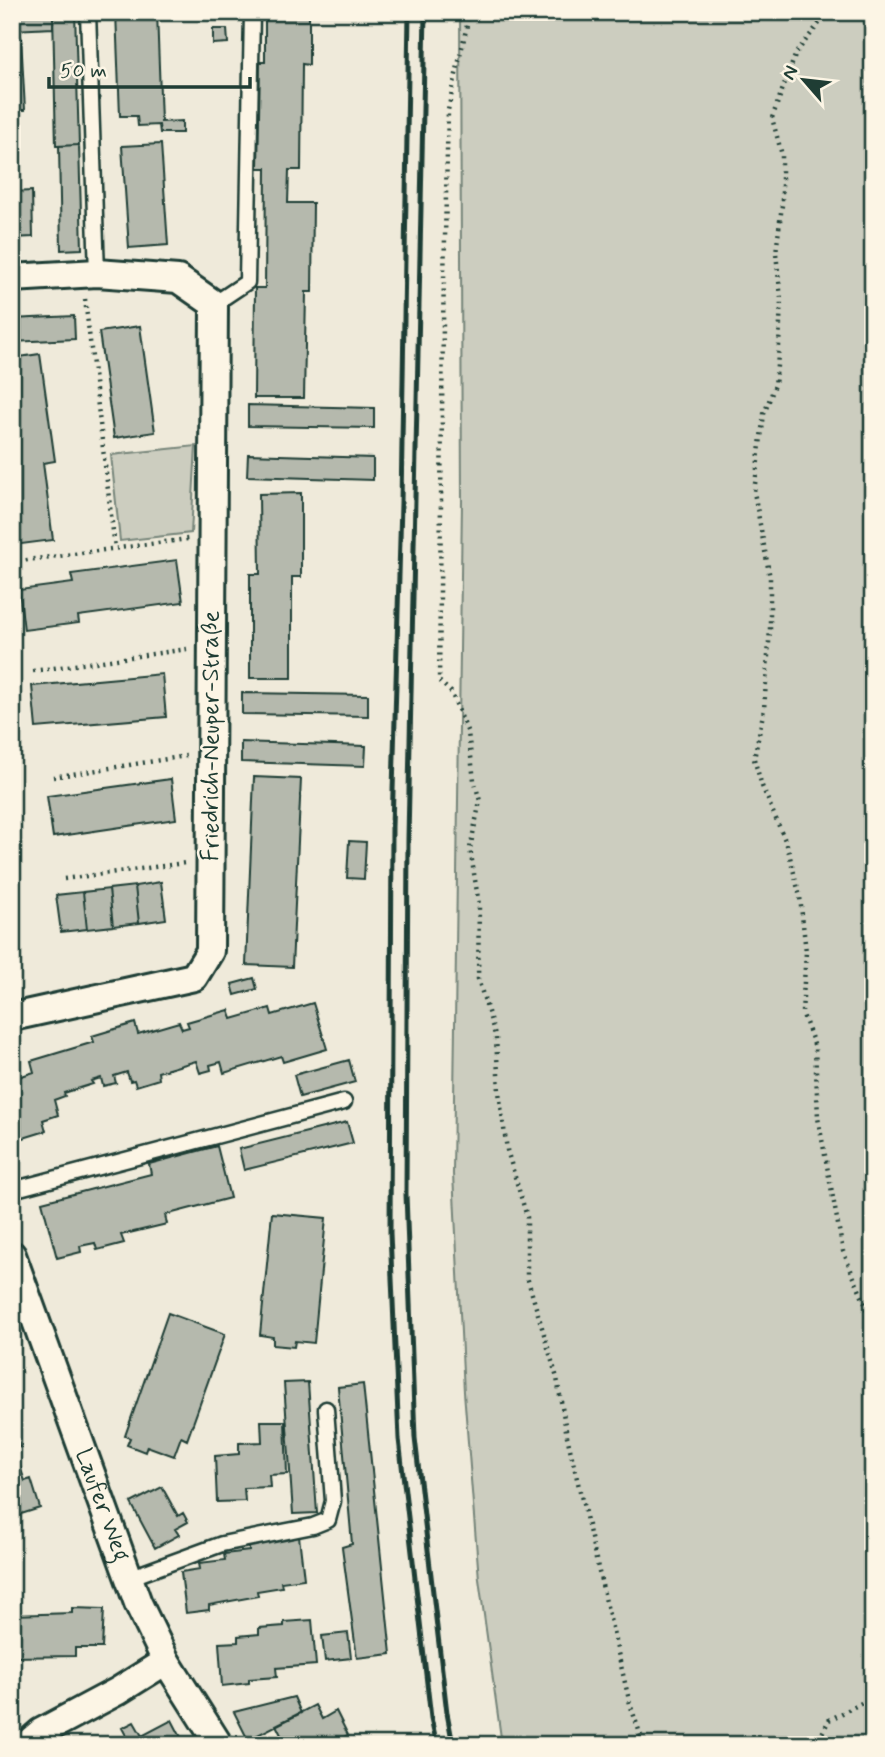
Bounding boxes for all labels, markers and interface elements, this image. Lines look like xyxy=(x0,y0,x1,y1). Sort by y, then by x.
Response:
scale bar xyxy=(49,46,250,90)
north arrow xyxy=(770,46,840,116)
text: 50 m xyxy=(60,57,107,85)
text: N xyxy=(776,61,804,84)
street label: Friedrich-Neuper-Straße xyxy=(196,610,227,861)
street label: Laufer Weg xyxy=(68,1444,137,1567)

